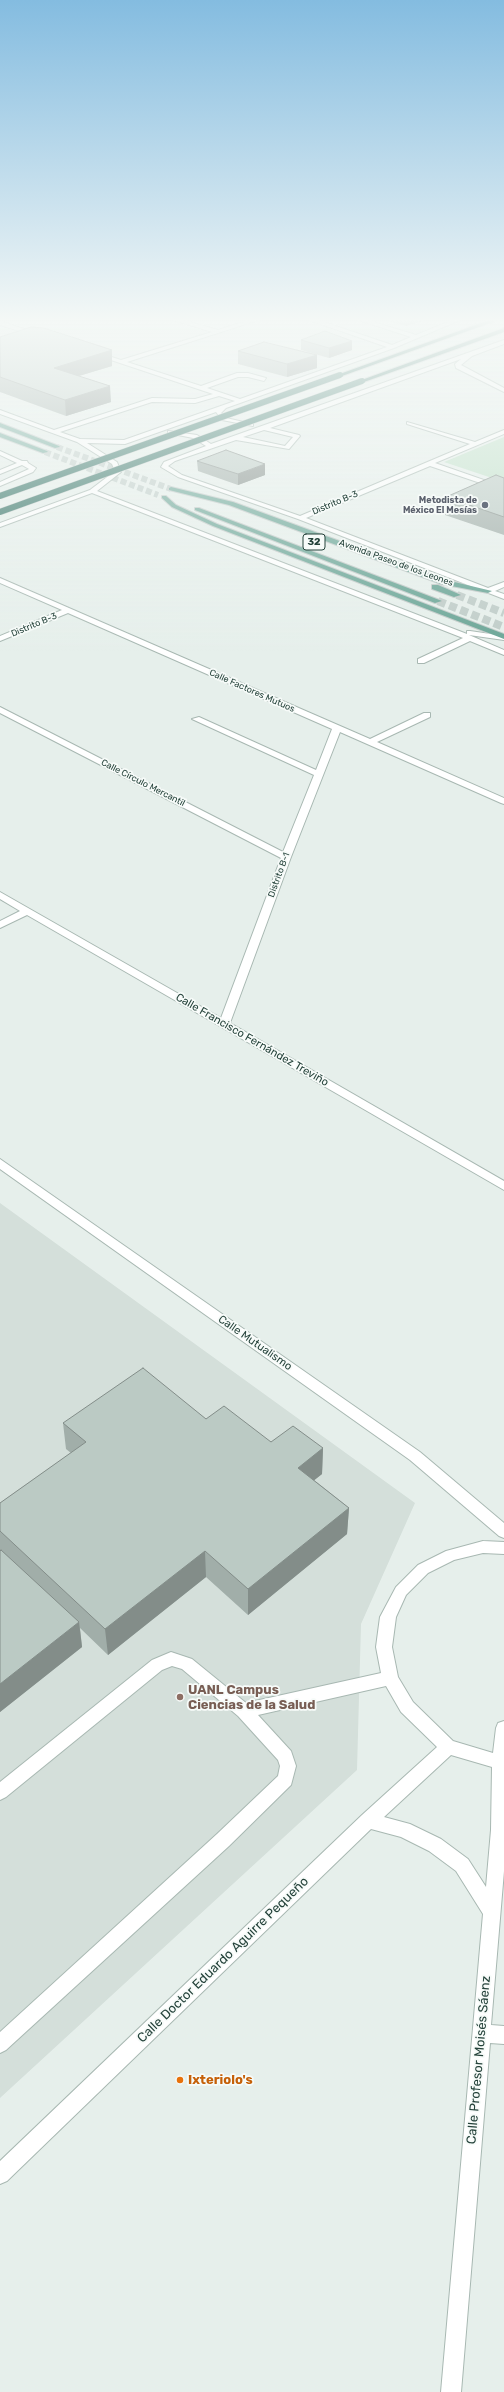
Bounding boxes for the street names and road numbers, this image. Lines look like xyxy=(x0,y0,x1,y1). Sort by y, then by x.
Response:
street label: Distrito B-3 xyxy=(311,489,359,517)
road number: 32 xyxy=(303,534,325,550)
street label: Avenida Paseo de los Leones xyxy=(338,537,454,589)
street label: Distrito B-3 xyxy=(10,611,58,639)
street label: Calle Factores Mutuos xyxy=(207,667,297,715)
street label: Calle Círculo Mercantil xyxy=(99,757,187,809)
street label: Distrito B-1 xyxy=(266,851,292,899)
street label: Calle Francisco Fernández Treviño xyxy=(173,991,331,1089)
street label: Calle Mutualismo xyxy=(216,1313,294,1373)
street label: Calle Doctor Eduardo Aguirre Pequeño xyxy=(134,1874,312,2046)
street label: Calle Profesor Moisés Sáenz xyxy=(464,1975,494,2145)

